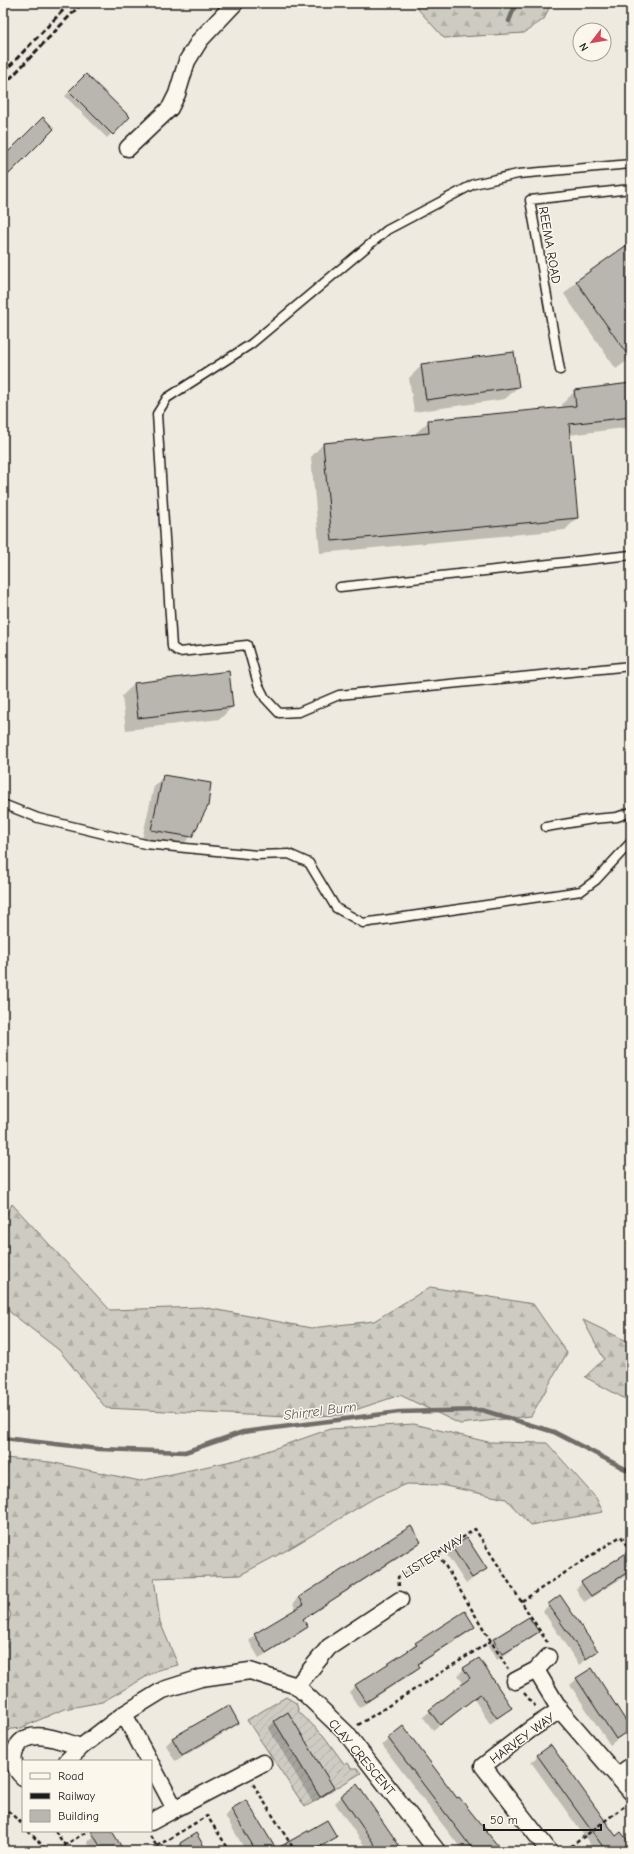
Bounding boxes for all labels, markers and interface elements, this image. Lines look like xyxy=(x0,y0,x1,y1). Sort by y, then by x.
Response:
north arrow xyxy=(572,22,612,62)
text: N xyxy=(576,40,591,53)
street label: REEMA ROAD xyxy=(536,205,564,285)
water label: Shirrel Burn xyxy=(283,1398,358,1424)
street label: LISTER WAY xyxy=(399,1531,467,1581)
street label: HARVEY WAY xyxy=(487,1709,558,1767)
street label: CLAY CRESCENT xyxy=(326,1716,398,1798)
legend xyxy=(22,1760,152,1832)
text: Road xyxy=(58,1769,84,1783)
text: Railway xyxy=(58,1789,96,1803)
scale bar xyxy=(484,1806,601,1832)
text: Building xyxy=(58,1809,99,1823)
text: 50 m xyxy=(490,1813,518,1827)

